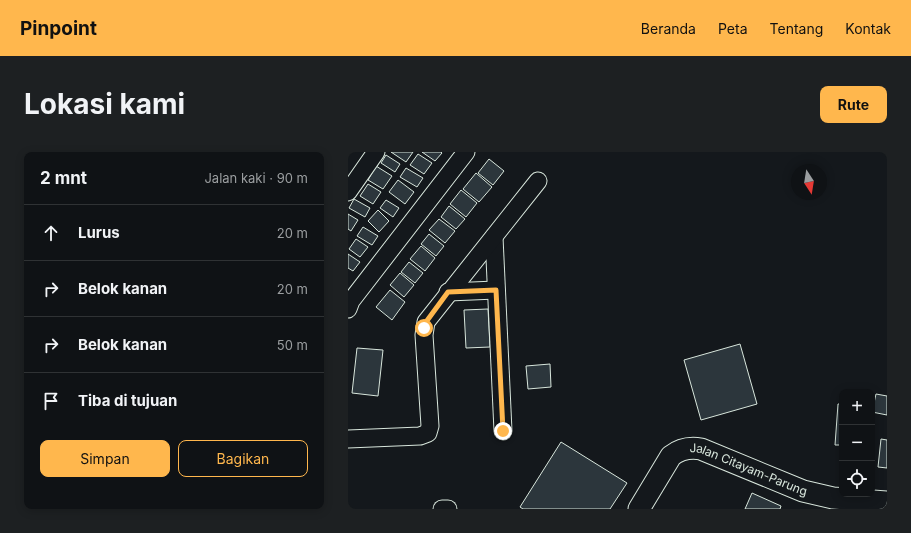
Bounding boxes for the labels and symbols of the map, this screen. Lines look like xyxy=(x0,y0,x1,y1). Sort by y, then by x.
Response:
north arrow xyxy=(791,164,827,200)
route start xyxy=(415,319,433,337)
route end xyxy=(494,422,512,440)
street label: Jalan Citayam-Parung xyxy=(689,440,809,499)

